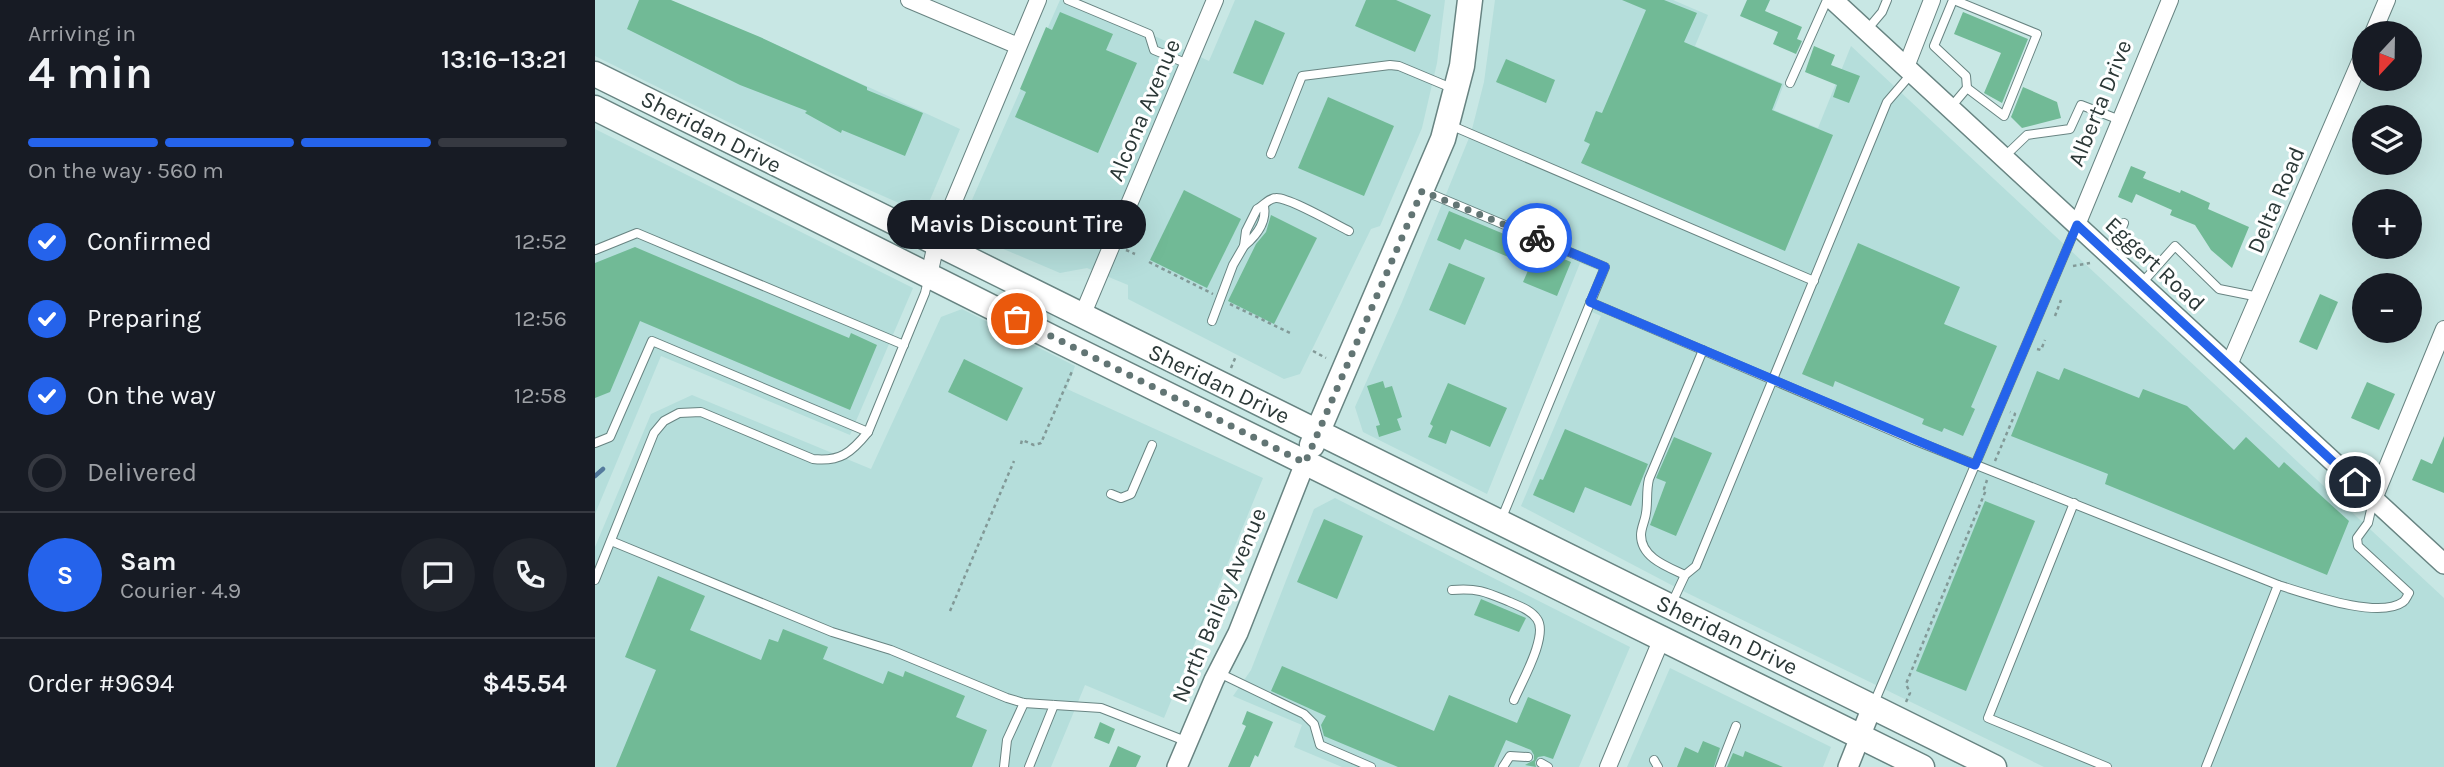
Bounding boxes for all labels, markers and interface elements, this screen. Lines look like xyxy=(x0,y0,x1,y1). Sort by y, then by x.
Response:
text: Arriving in xyxy=(28,20,136,47)
north arrow xyxy=(2352,21,2422,91)
map controls xyxy=(2352,21,2422,343)
street label: Alcona Avenue xyxy=(1102,35,1186,185)
street label: Alberta Drive xyxy=(2062,36,2138,170)
text: 13:16–13:21 xyxy=(441,44,567,75)
text: 4 min xyxy=(28,46,153,100)
street label: Sheridan Drive xyxy=(636,85,786,179)
button: layers xyxy=(2352,105,2422,175)
street label: Delta Road xyxy=(2241,143,2311,257)
text: On the way · 560 m xyxy=(28,157,224,184)
button: + xyxy=(2352,189,2422,259)
callout: Mavis Discount Tire xyxy=(887,200,1147,249)
courier xyxy=(1502,203,1572,273)
text: Mavis Discount Tire xyxy=(910,211,1123,238)
street label: Eggert Road xyxy=(2100,211,2210,317)
icon: bike xyxy=(1518,219,1556,257)
icon: check xyxy=(28,223,66,261)
text: Confirmed xyxy=(87,226,212,257)
text: 12:52 xyxy=(514,228,567,255)
button: − xyxy=(2352,273,2422,343)
pin xyxy=(987,289,1047,349)
icon: check xyxy=(28,300,66,338)
icon: bag xyxy=(998,300,1036,338)
text: Preparing xyxy=(87,303,201,334)
text: 12:56 xyxy=(515,305,567,332)
street label: Sheridan Drive xyxy=(1144,338,1294,430)
icon: check xyxy=(28,377,66,415)
text: On the way xyxy=(87,380,216,411)
text: 12:58 xyxy=(514,382,567,409)
pin xyxy=(2325,452,2385,512)
text: Delivered xyxy=(87,457,197,488)
icon: home xyxy=(2336,463,2374,501)
street label: North Bailey Avenue xyxy=(1166,504,1272,706)
button: chat xyxy=(401,538,475,612)
button: phone xyxy=(493,538,567,612)
text: Sam xyxy=(120,546,176,577)
text: S xyxy=(57,560,73,591)
text: Courier · 4.9 xyxy=(120,577,241,604)
street label: Sheridan Drive xyxy=(1652,589,1802,681)
text: Order #9694 xyxy=(28,668,174,699)
text: $45.54 xyxy=(482,668,567,699)

